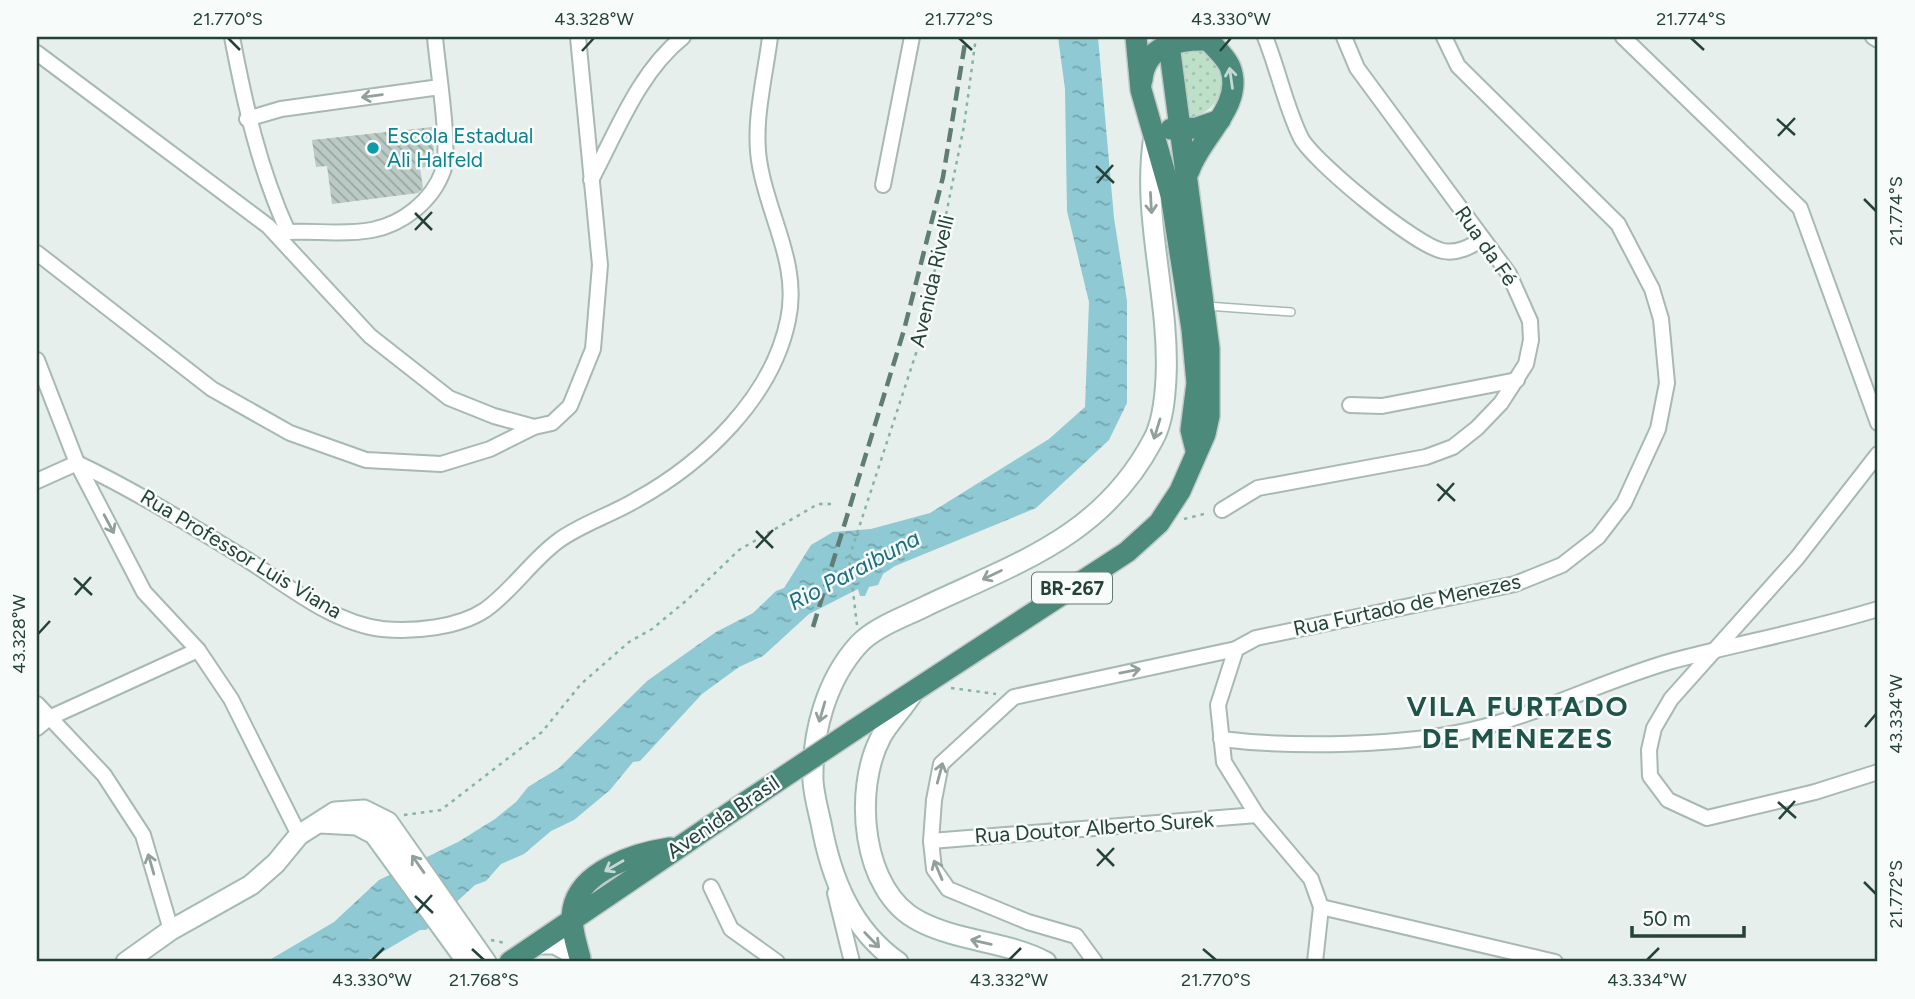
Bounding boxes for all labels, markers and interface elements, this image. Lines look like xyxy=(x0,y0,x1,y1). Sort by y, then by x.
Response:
text: 21.770°S xyxy=(193,8,263,30)
text: 43.328°W xyxy=(554,8,634,30)
text: 21.772°S xyxy=(925,8,993,30)
text: 43.330°W xyxy=(1191,8,1272,30)
text: 21.774°S xyxy=(1656,8,1726,30)
one-way arrow xyxy=(1224,67,1237,90)
one-way arrow xyxy=(361,90,384,103)
place label: Escola Estadual Ali Halfeld xyxy=(387,123,533,172)
marker: Escola Estadual Ali Halfeld xyxy=(365,140,381,156)
text: 21.774°S xyxy=(1885,176,1907,246)
one-way arrow xyxy=(1145,192,1158,214)
street label: Rua da Fé xyxy=(1450,201,1523,290)
street label: Avenida Rivelli xyxy=(904,212,959,350)
one-way arrow xyxy=(1149,417,1162,439)
street label: Rua Professor Luis Viana xyxy=(136,484,346,624)
one-way arrow xyxy=(102,513,116,534)
water label: Rio Paraibuna xyxy=(784,524,924,616)
street label: Rua Furtado de Menezes xyxy=(1291,568,1523,641)
one-way arrow xyxy=(982,569,1003,583)
road number: BR-267 xyxy=(1032,572,1112,604)
text: 43.328°W xyxy=(8,594,30,674)
one-way arrow xyxy=(1118,663,1141,677)
text: 43.334°W xyxy=(1885,674,1907,754)
district label: VILA FURTADO DE MENEZES xyxy=(1406,689,1630,755)
one-way arrow xyxy=(815,700,828,722)
one-way arrow xyxy=(934,763,947,785)
street label: Avenida Brasil xyxy=(661,770,784,864)
street label: Rua Doutor Alberto Surek xyxy=(973,807,1215,848)
one-way arrow xyxy=(144,853,157,875)
one-way arrow xyxy=(411,855,425,874)
one-way arrow xyxy=(605,859,625,873)
one-way arrow xyxy=(930,860,943,881)
text: 21.772°S xyxy=(1885,860,1907,928)
scale bar xyxy=(1632,894,1744,938)
text: 50 m xyxy=(1642,906,1691,931)
one-way arrow xyxy=(863,931,880,948)
one-way arrow xyxy=(970,935,993,948)
text: 43.330°W xyxy=(332,969,413,991)
text: 21.768°S xyxy=(449,969,519,991)
text: 43.332°W xyxy=(970,969,1049,991)
text: 21.770°S xyxy=(1181,969,1251,991)
text: 43.334°W xyxy=(1607,969,1687,991)

